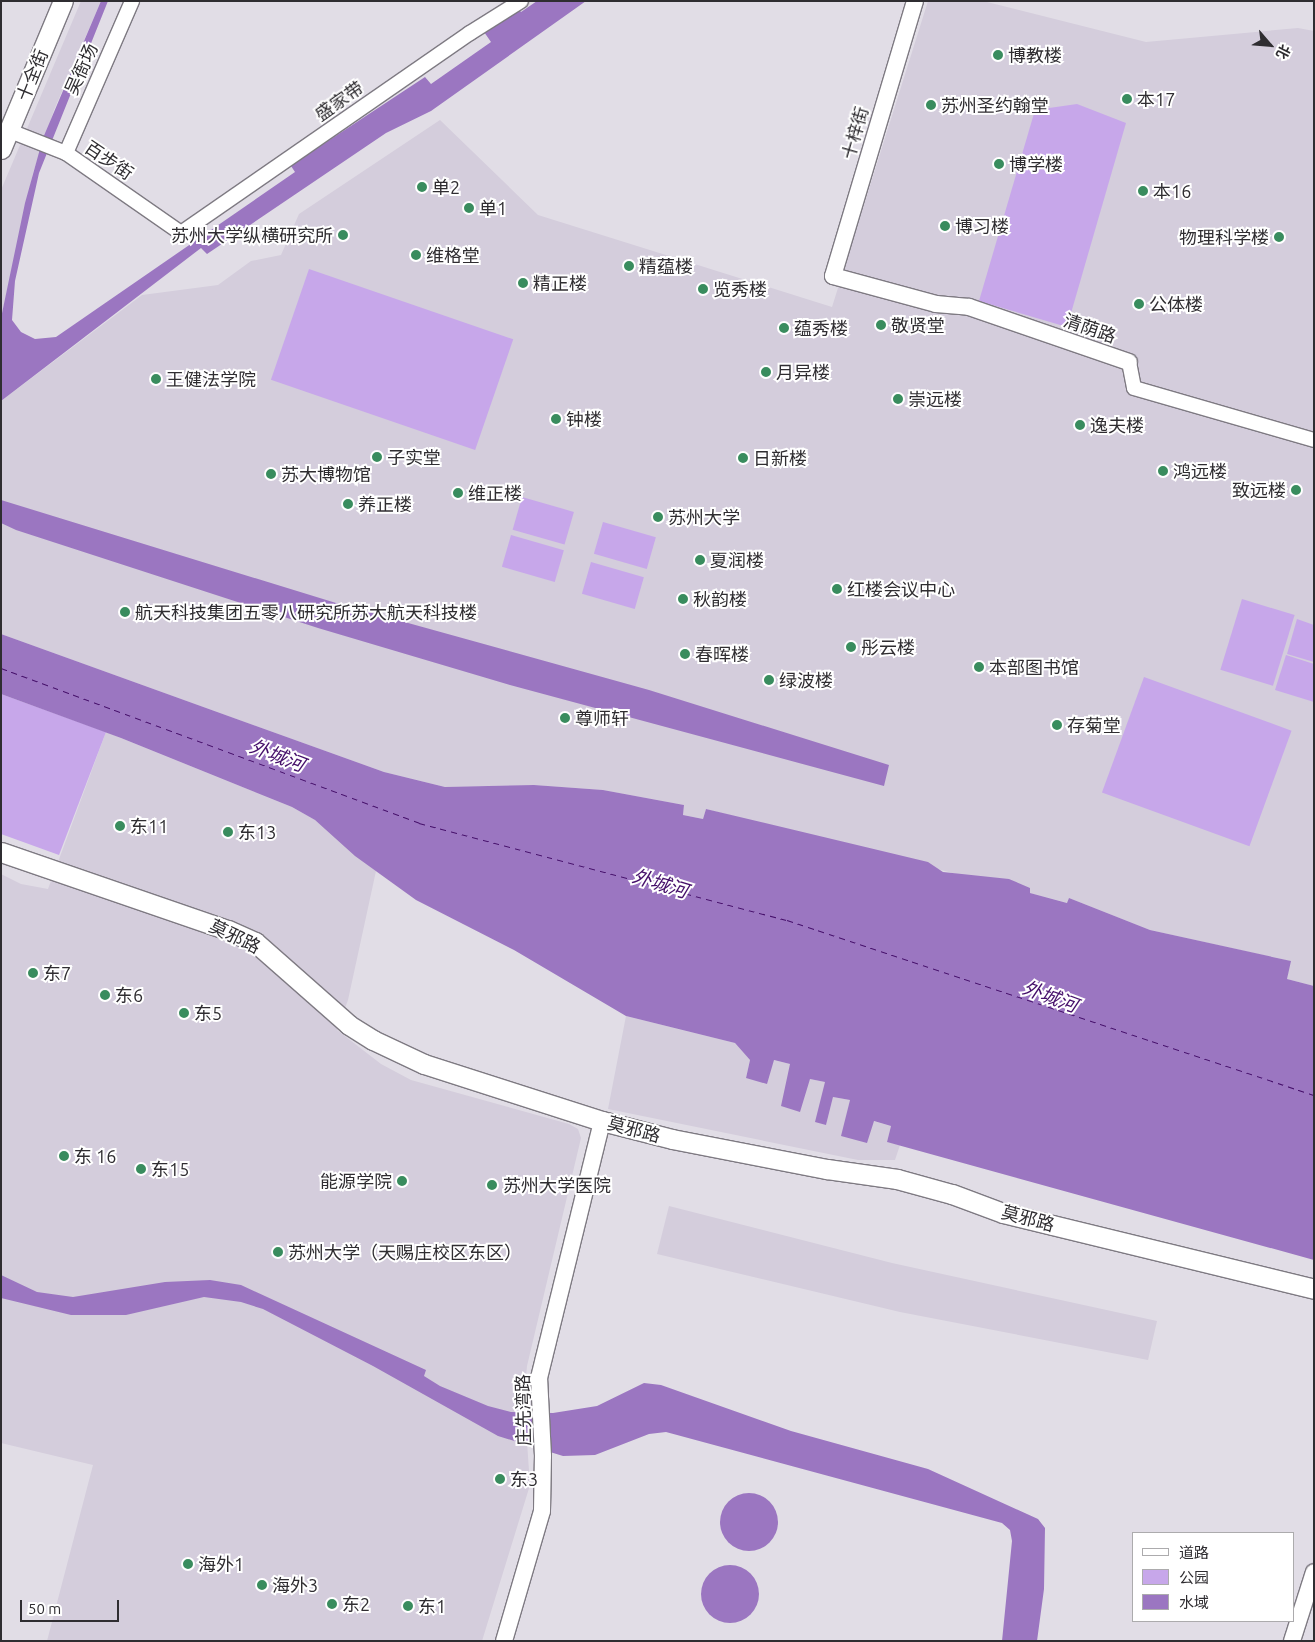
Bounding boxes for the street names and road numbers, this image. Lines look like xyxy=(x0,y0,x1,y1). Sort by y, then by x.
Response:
street label: 吴衙场 xyxy=(60,40,102,98)
street label: 十全街 xyxy=(12,46,52,104)
street label: 盛家带 xyxy=(311,77,367,125)
street label: 十梓街 xyxy=(837,104,873,162)
street label: 百步街 xyxy=(81,136,137,184)
street label: 清荫路 xyxy=(1061,309,1119,347)
street label: 莫邪路 xyxy=(206,914,264,958)
street label: 莫邪路 xyxy=(605,1112,663,1146)
street label: 莫邪路 xyxy=(999,1201,1057,1235)
street label: 庄先湾路 xyxy=(512,1374,534,1446)

